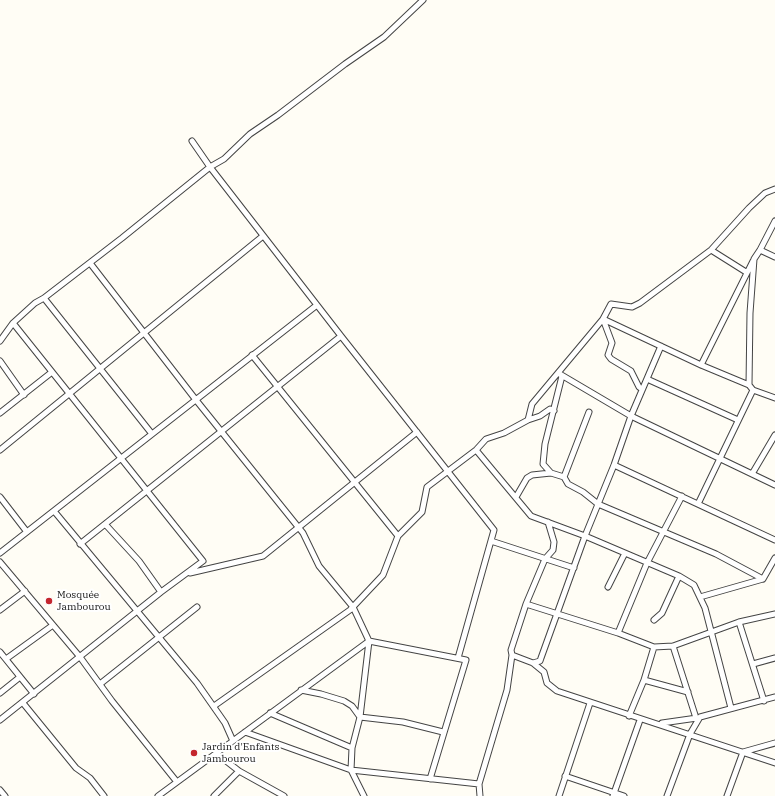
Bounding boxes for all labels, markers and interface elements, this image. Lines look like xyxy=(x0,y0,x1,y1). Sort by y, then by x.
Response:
place label: Mosquée Jambourou xyxy=(57,589,111,612)
marker: Mosquée Jambourou xyxy=(44,596,54,606)
place label: Jardin d'Enfants Jambourou xyxy=(202,741,279,764)
marker: Jardin d'Enfants Jambourou xyxy=(189,748,199,758)

